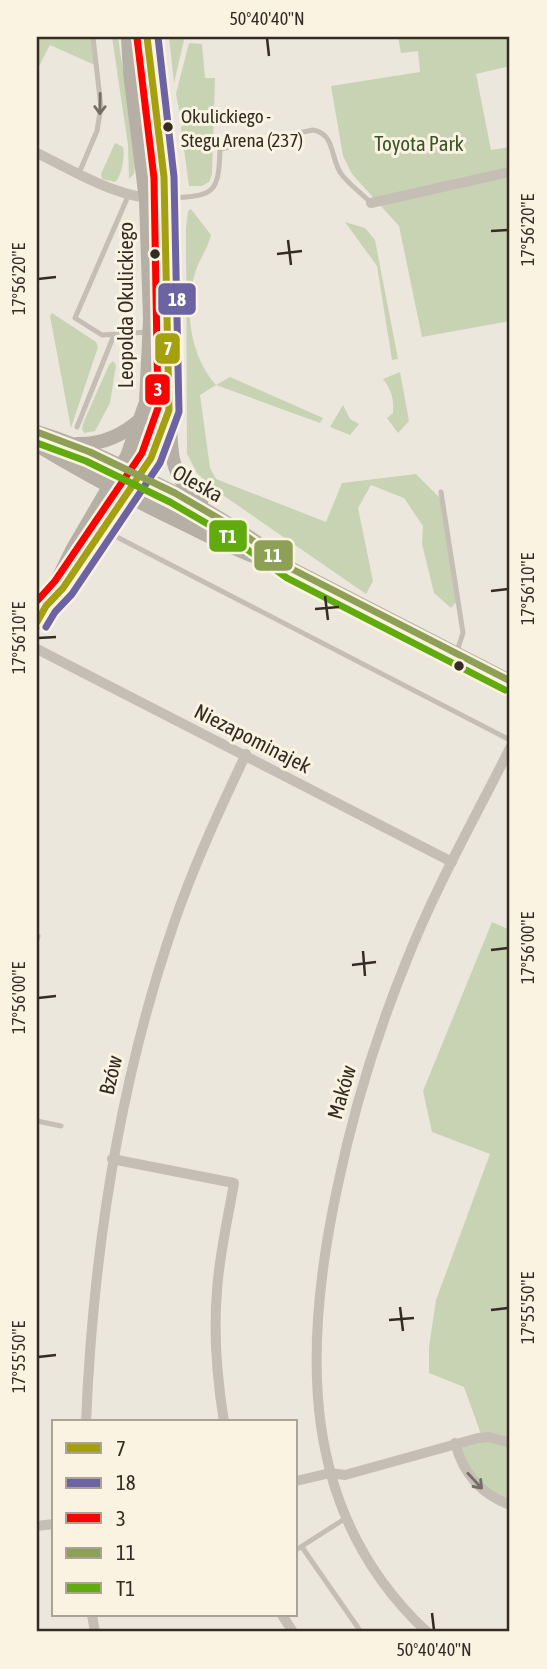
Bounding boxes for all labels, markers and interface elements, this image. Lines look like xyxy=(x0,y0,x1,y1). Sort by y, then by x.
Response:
text: 50°40'40"N xyxy=(229,8,305,29)
one-way arrow xyxy=(93,93,107,116)
place label: Okulickiego - Stegu Arena (237) xyxy=(181,105,303,151)
marker: Okulickiego - Stegu Arena (237) xyxy=(161,120,175,134)
park label: Toyota Park xyxy=(374,131,464,155)
text: 17°56'20"E xyxy=(517,194,538,266)
street label: Leopolda Okulickiego xyxy=(113,222,137,388)
text: 17°56'20"E xyxy=(8,243,29,315)
unlabelled marker xyxy=(148,247,162,261)
line badge: 18 xyxy=(157,282,197,316)
text: 18 xyxy=(168,288,186,310)
line badge: 7 xyxy=(154,332,181,365)
text: 7 xyxy=(164,337,173,359)
line badge: 3 xyxy=(144,373,171,406)
text: 3 xyxy=(154,378,163,400)
street label: Oleska xyxy=(169,460,227,506)
line badge: T1 xyxy=(208,519,248,553)
text: T1 xyxy=(219,525,237,547)
line badge: 11 xyxy=(253,539,294,572)
text: 11 xyxy=(264,544,282,566)
text: 17°56'10"E xyxy=(517,553,538,625)
text: 17°56'10"E xyxy=(8,602,29,674)
unlabelled marker xyxy=(452,659,466,673)
street label: Niezapominajek xyxy=(191,698,315,778)
text: 17°56'00"E xyxy=(517,912,538,984)
text: 17°56'00"E xyxy=(8,962,29,1034)
street label: Bzów xyxy=(94,1053,126,1097)
street label: Maków xyxy=(322,1062,360,1122)
text: 17°55'50"E xyxy=(517,1272,538,1344)
text: 17°55'50"E xyxy=(8,1321,29,1393)
legend xyxy=(52,1420,298,1616)
text: 7 xyxy=(116,1436,126,1460)
text: 18 xyxy=(116,1470,136,1494)
one-way arrow xyxy=(467,1472,483,1490)
text: 3 xyxy=(116,1506,126,1530)
text: 11 xyxy=(116,1540,136,1564)
text: T1 xyxy=(116,1576,135,1600)
text: 50°40'40"N xyxy=(396,1639,472,1660)

